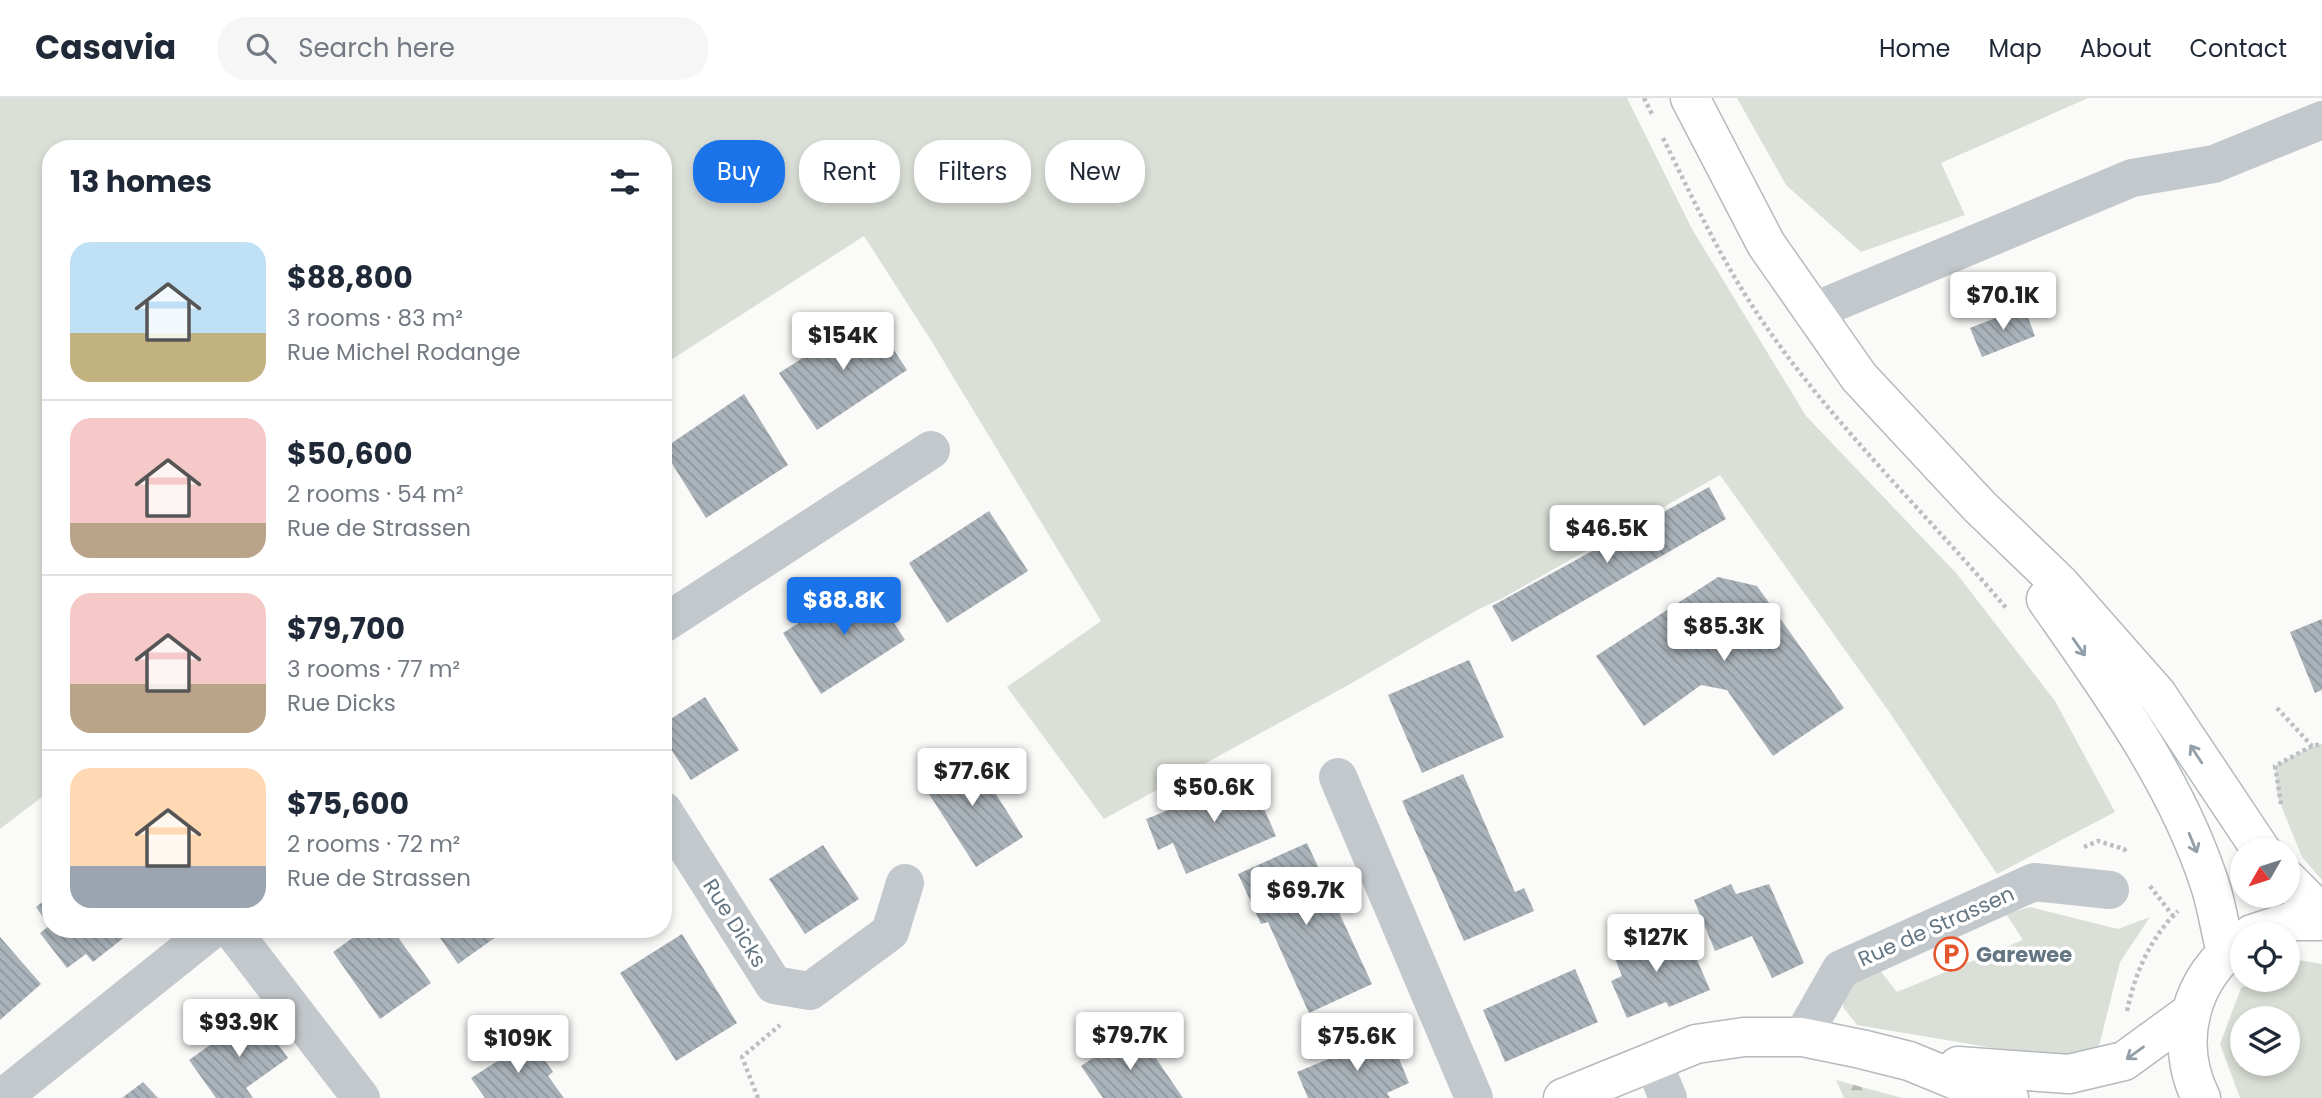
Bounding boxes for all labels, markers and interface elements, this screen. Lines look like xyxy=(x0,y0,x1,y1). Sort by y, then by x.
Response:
search box xyxy=(218,17,708,80)
text: Casavia xyxy=(35,24,176,71)
icon: search xyxy=(242,29,280,67)
text: Search here xyxy=(298,30,455,66)
text: Home xyxy=(1879,32,1951,65)
text: Map xyxy=(1989,32,2042,65)
text: About xyxy=(2080,32,2151,65)
text: Contact xyxy=(2189,32,2287,65)
chip: Buy xyxy=(693,140,785,203)
chip: Rent xyxy=(799,140,900,203)
chip: Filters xyxy=(914,140,1031,203)
chip: New xyxy=(1045,140,1145,203)
text: 13 homes xyxy=(70,160,212,203)
icon: filters xyxy=(606,163,644,201)
text: $88,800 xyxy=(287,256,413,299)
icon: home xyxy=(126,270,210,354)
pin: $70.1K xyxy=(1946,272,2060,332)
text: $70.1K xyxy=(1966,279,2040,311)
text: 3 rooms · 83 m² xyxy=(287,302,463,334)
pin: $154K xyxy=(794,313,892,372)
text: $154K xyxy=(808,319,878,351)
text: Rue Michel Rodange xyxy=(287,336,521,368)
text: $50,600 xyxy=(287,432,413,475)
icon: home xyxy=(126,446,210,530)
text: 2 rooms · 54 m² xyxy=(287,478,464,510)
pin: $46.5K xyxy=(1550,505,1664,565)
text: Rue de Strassen xyxy=(287,512,471,544)
text: $46.5K xyxy=(1566,512,1648,544)
pin: $88.8K xyxy=(787,578,901,637)
text: $88.8K xyxy=(803,584,885,616)
pin: $85.3K xyxy=(1667,603,1781,663)
text: $79,700 xyxy=(287,607,405,650)
text: $85.3K xyxy=(1683,610,1765,642)
icon: home xyxy=(126,621,210,705)
one-way arrow xyxy=(2072,637,2086,656)
text: 3 rooms · 77 m² xyxy=(287,653,460,685)
text: Rue Dicks xyxy=(287,687,396,719)
one-way arrow xyxy=(2188,744,2202,764)
pin: $77.6K xyxy=(915,748,1029,808)
text: $77.6K xyxy=(934,755,1010,787)
pin: $50.6K xyxy=(1157,764,1271,824)
text: $50.6K xyxy=(1173,771,1255,803)
text: $75,600 xyxy=(287,782,409,825)
icon: home xyxy=(126,796,210,880)
text: 2 rooms · 72 m² xyxy=(287,828,460,860)
one-way arrow xyxy=(2187,832,2200,853)
north arrow xyxy=(2230,838,2300,908)
map controls xyxy=(2230,838,2300,1076)
text: Rue de Strassen xyxy=(287,862,471,894)
pin: $69.7K xyxy=(1249,868,1363,927)
street label: Rue Dicks xyxy=(696,873,774,973)
text: $69.7K xyxy=(1267,874,1345,906)
street label: Rue de Strassen xyxy=(1853,879,2019,973)
pin: $127K xyxy=(1607,914,1705,974)
text: $127K xyxy=(1623,921,1689,953)
button: locate xyxy=(2230,922,2300,992)
parking icon: Garewee xyxy=(1932,935,1970,973)
place label: Garewee xyxy=(1976,940,2072,969)
pin: $93.9K xyxy=(182,1000,296,1059)
text: $93.9K xyxy=(199,1006,279,1038)
button: layers xyxy=(2230,1006,2300,1076)
pin: $79.7K xyxy=(1073,1012,1187,1072)
pin: $75.6K xyxy=(1300,1014,1414,1073)
pin: $109K xyxy=(469,1016,567,1075)
text: $79.7K xyxy=(1092,1019,1168,1051)
text: $75.6K xyxy=(1317,1020,1397,1052)
text: $109K xyxy=(484,1022,552,1054)
one-way arrow xyxy=(2126,1046,2145,1060)

